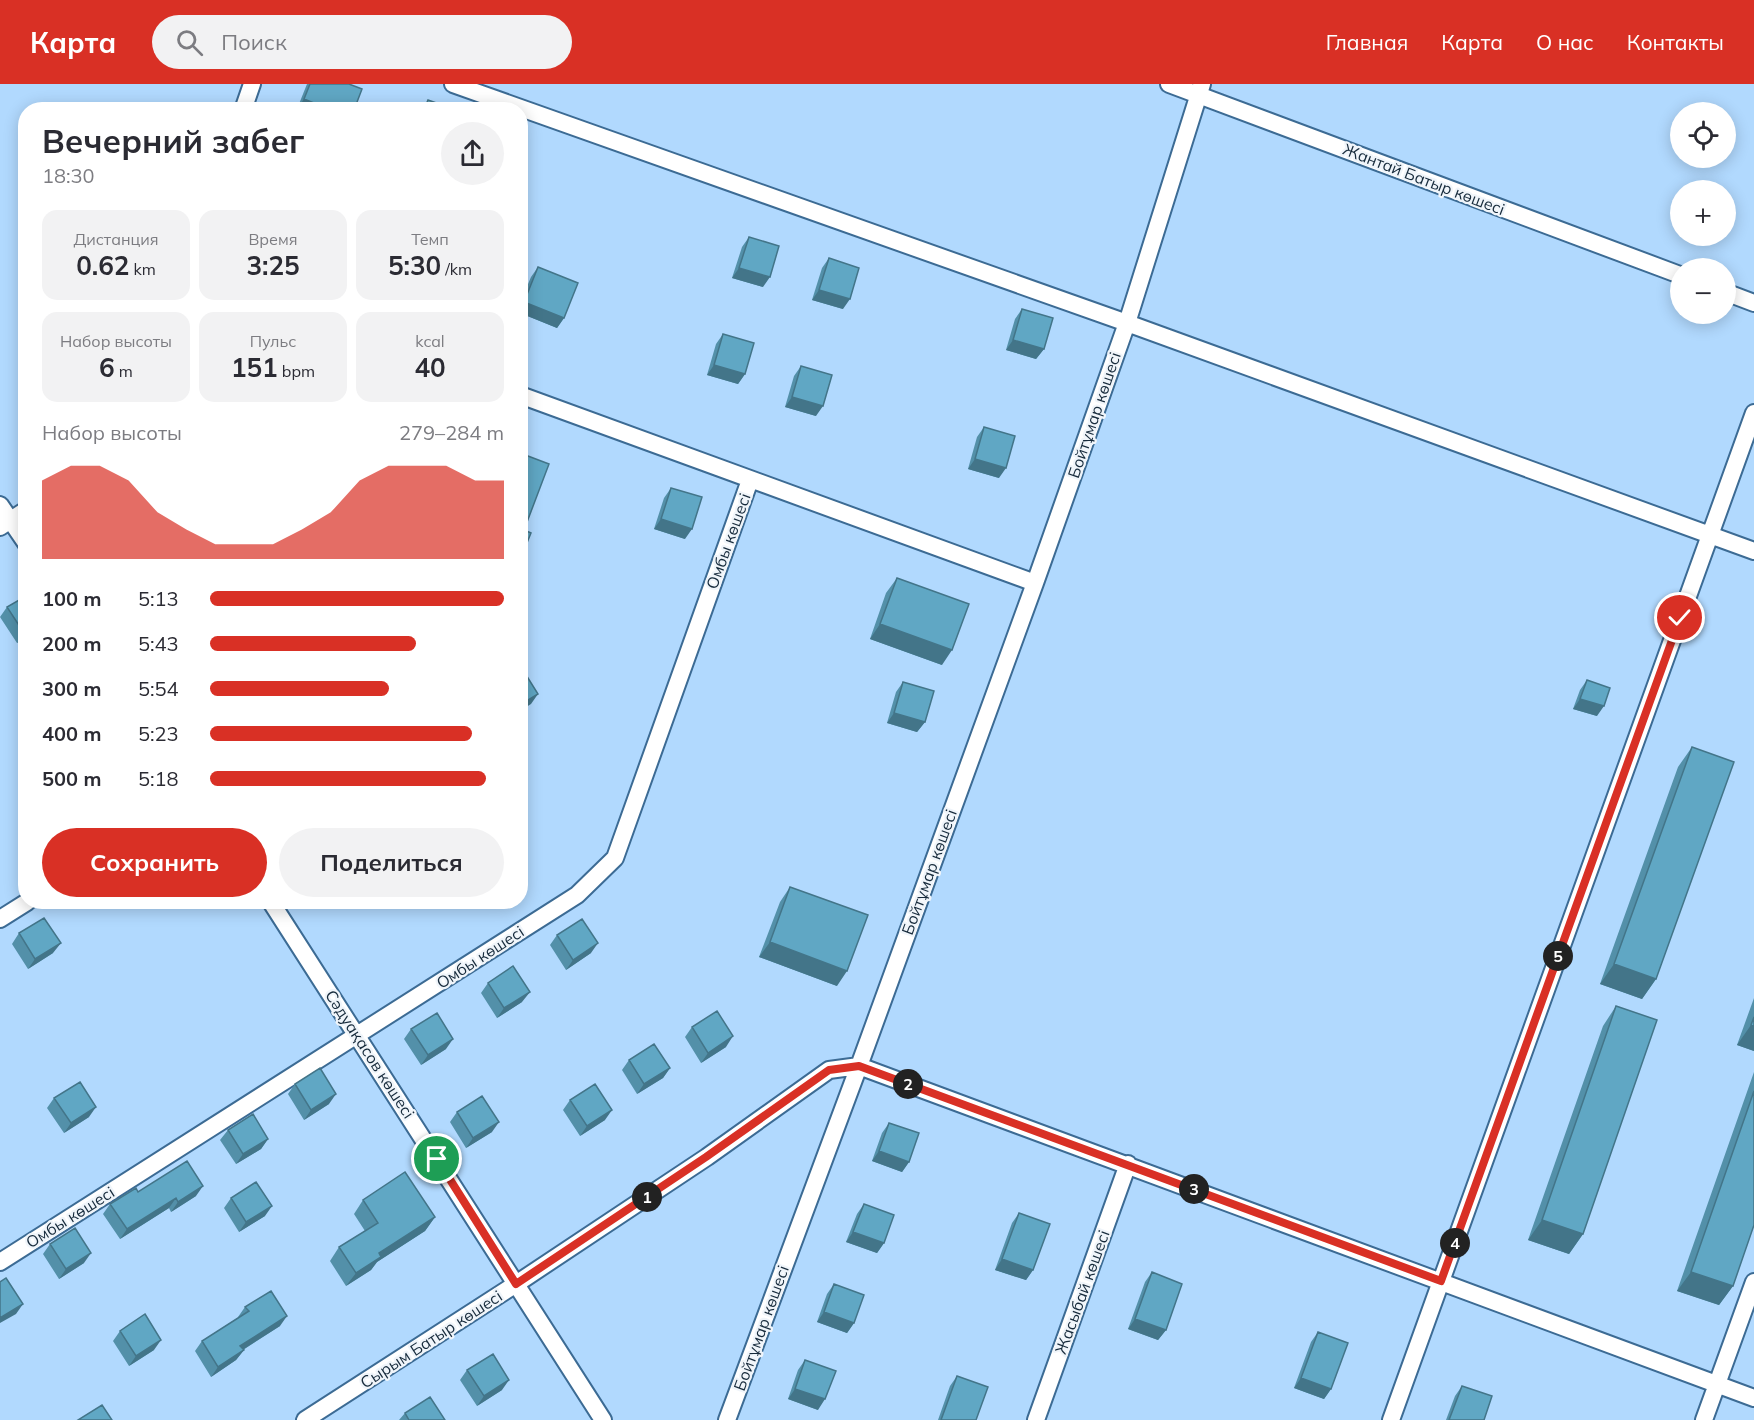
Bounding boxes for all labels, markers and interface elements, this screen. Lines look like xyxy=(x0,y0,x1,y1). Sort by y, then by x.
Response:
search box xyxy=(152,15,572,69)
text: Карта xyxy=(30,25,116,60)
icon: search xyxy=(173,26,206,59)
text: Поиск xyxy=(221,28,287,56)
text: Главная xyxy=(1326,29,1408,55)
text: Карта xyxy=(1441,29,1503,55)
text: О нас xyxy=(1536,29,1594,55)
text: Контакты xyxy=(1627,29,1724,55)
map controls xyxy=(1670,102,1736,324)
button: locate xyxy=(1670,102,1736,168)
text: Вечерний забег xyxy=(42,120,304,161)
button: share xyxy=(441,122,504,185)
street label: Жантай Батыр көшесі xyxy=(1340,139,1508,219)
text: 18:30 xyxy=(42,163,95,188)
button: + xyxy=(1670,180,1736,246)
text: Дистанция xyxy=(73,229,159,249)
text: Время xyxy=(248,229,298,249)
text: Темп xyxy=(411,229,449,249)
text: 0.62 xyxy=(76,249,129,282)
text: 3:25 xyxy=(246,249,300,282)
text: 5:30 xyxy=(388,249,441,282)
button: − xyxy=(1670,258,1736,324)
text: km xyxy=(129,259,156,279)
text: /km xyxy=(441,259,472,279)
text: Набор высоты xyxy=(60,331,172,351)
text: Пульс xyxy=(250,331,296,351)
text: kcal xyxy=(415,331,445,351)
street label: Бойтұмар көшесі xyxy=(1063,349,1125,481)
text: 6 xyxy=(99,351,115,384)
text: 151 xyxy=(231,351,278,384)
text: 40 xyxy=(414,351,446,384)
text: m xyxy=(115,361,133,381)
text: bpm xyxy=(278,361,315,381)
text: Набор высоты xyxy=(42,420,182,445)
text: 279–284 m xyxy=(399,420,504,445)
street label: Омбы көшесі xyxy=(701,490,755,592)
text: 100 m xyxy=(42,586,101,611)
text: 5:13 xyxy=(138,586,179,611)
pin xyxy=(1654,592,1705,643)
icon: check xyxy=(1663,601,1696,634)
text: 200 m xyxy=(42,631,101,656)
text: 5:43 xyxy=(138,631,179,656)
text: 300 m xyxy=(42,676,101,701)
text: 5:54 xyxy=(138,676,179,701)
text: 400 m xyxy=(42,721,101,746)
text: 5:23 xyxy=(138,721,179,746)
text: 500 m xyxy=(42,766,101,791)
text: 5:18 xyxy=(138,766,179,791)
street label: Бойтұмар көшесі xyxy=(897,807,961,937)
button: Сохранить xyxy=(42,828,267,897)
button: Поделиться xyxy=(279,828,504,897)
street label: Омбы көшесі xyxy=(432,921,528,993)
pin: 5 xyxy=(1543,941,1573,971)
text: 5 xyxy=(1553,946,1563,966)
street label: Сәдуақасов көшесі xyxy=(321,986,419,1122)
pin: 2 xyxy=(893,1069,923,1099)
text: 2 xyxy=(903,1074,913,1094)
pin xyxy=(411,1133,462,1184)
icon: arrive xyxy=(420,1142,453,1175)
pin: 3 xyxy=(1179,1174,1209,1204)
text: 3 xyxy=(1189,1179,1199,1199)
street label: Омбы көшесі xyxy=(22,1182,118,1252)
pin: 1 xyxy=(632,1182,662,1212)
text: 1 xyxy=(642,1187,652,1207)
street label: Жасыбай көшесі xyxy=(1050,1227,1114,1357)
pin: 4 xyxy=(1440,1228,1470,1258)
text: 4 xyxy=(1450,1233,1460,1253)
street label: Бойтұмар көшесі xyxy=(729,1263,793,1393)
street label: Сырым Батыр көшесі xyxy=(356,1286,506,1392)

